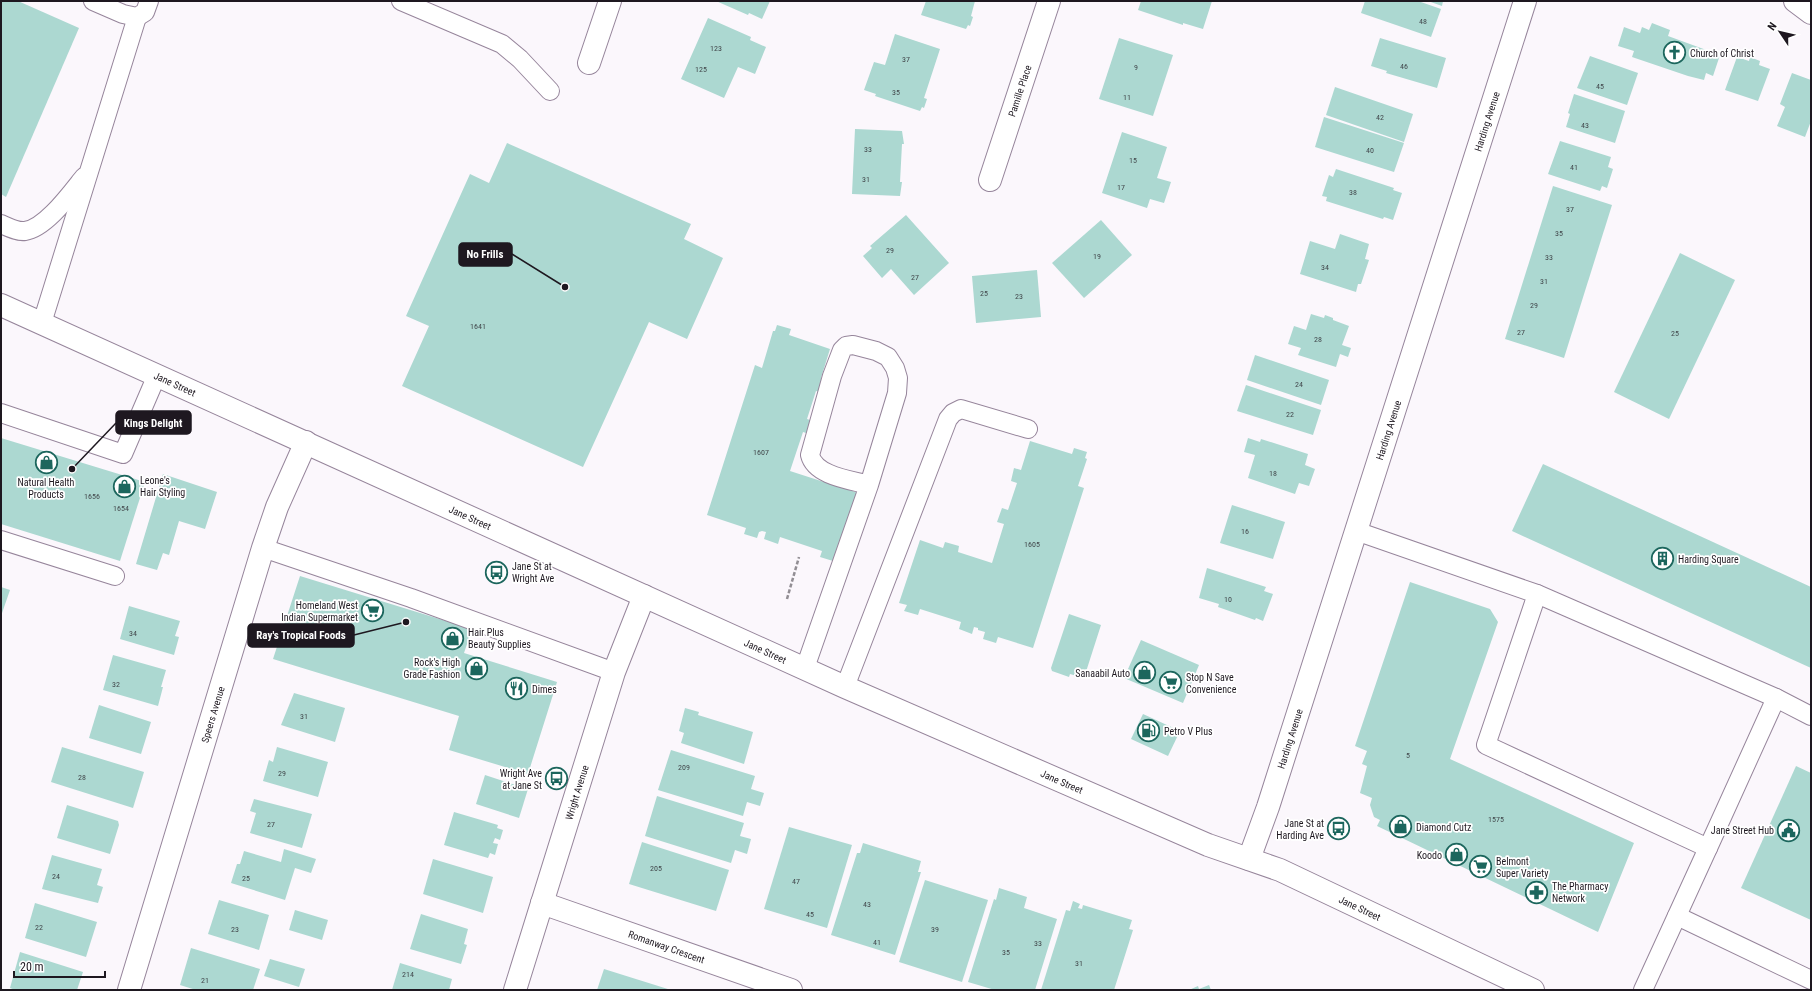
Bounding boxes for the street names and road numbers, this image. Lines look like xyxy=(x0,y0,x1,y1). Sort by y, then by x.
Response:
street label: Pamille Place xyxy=(1006,63,1033,118)
street label: Harding Avenue xyxy=(1472,90,1501,153)
street label: Jane Street xyxy=(152,369,198,398)
street label: Harding Avenue xyxy=(1374,398,1403,461)
street label: Jane Street xyxy=(447,503,493,532)
street label: Jane Street xyxy=(743,637,788,665)
street label: Speers Avenue xyxy=(199,685,226,744)
street label: Harding Avenue xyxy=(1275,707,1305,770)
street label: Wright Avenue xyxy=(563,763,590,821)
street label: Jane Street xyxy=(1039,767,1085,795)
street label: Jane Street xyxy=(1337,893,1383,923)
street label: Romanway Crescent xyxy=(627,928,706,965)

